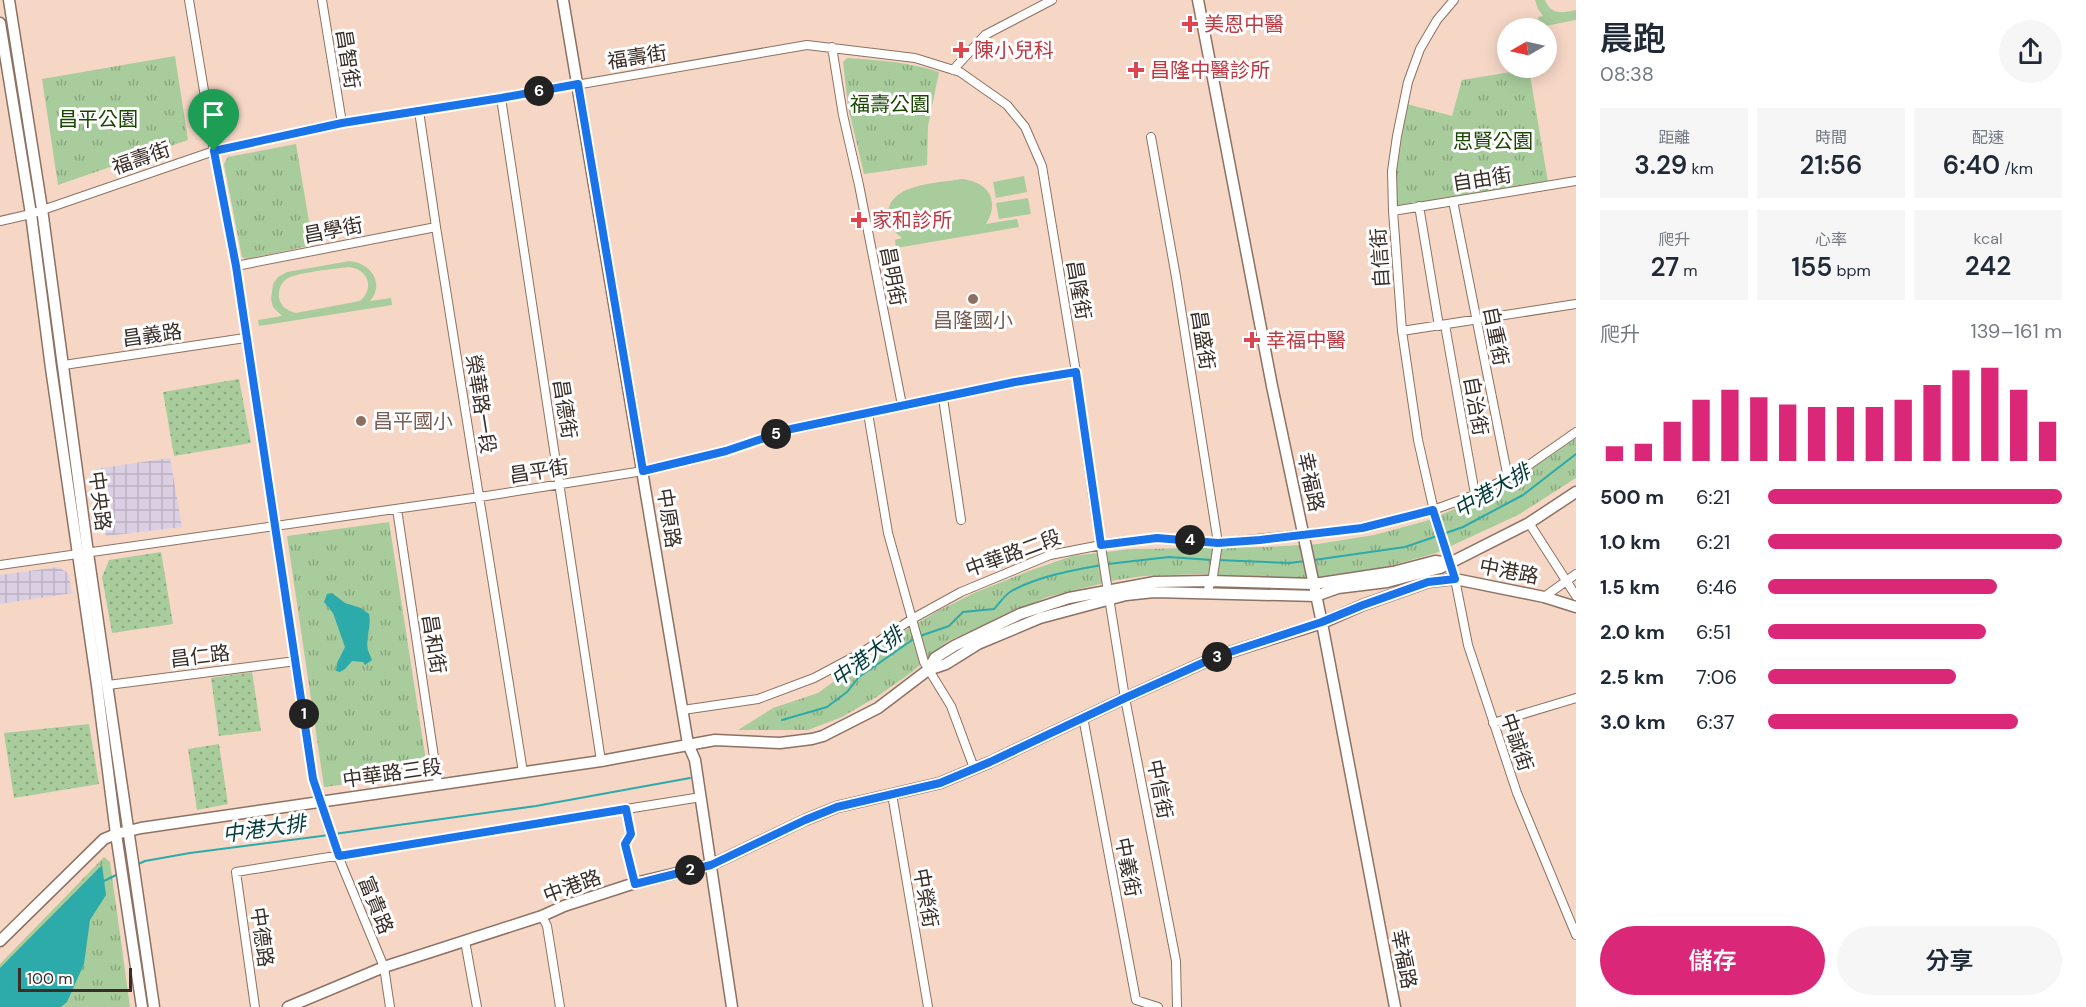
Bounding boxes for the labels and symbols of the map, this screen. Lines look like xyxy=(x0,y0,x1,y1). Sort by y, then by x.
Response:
place label: 美恩中醫 xyxy=(1204,11,1284,37)
marker: 美恩中醫 xyxy=(1181,15,1199,33)
north arrow xyxy=(1497,18,1557,78)
street label: 昌智街 xyxy=(330,27,366,91)
place label: 陳小兒科 xyxy=(974,37,1054,63)
street label: 福壽街 xyxy=(605,39,669,75)
marker: 陳小兒科 xyxy=(952,41,970,59)
place label: 昌隆中醫診所 xyxy=(1150,57,1270,83)
marker: 昌隆中醫診所 xyxy=(1127,61,1145,79)
pin: 6 xyxy=(524,76,554,106)
pin xyxy=(188,89,239,151)
park label: 福壽公園 xyxy=(850,91,930,117)
park label: 昌平公園 xyxy=(58,106,138,132)
park label: 思賢公園 xyxy=(1453,128,1533,154)
street label: 福壽街 xyxy=(108,136,174,180)
street label: 自由街 xyxy=(1450,161,1514,197)
place label: 家和診所 xyxy=(872,207,952,233)
marker: 家和診所 xyxy=(850,211,868,229)
street label: 昌學街 xyxy=(301,212,365,248)
street label: 自信街 xyxy=(1365,227,1395,289)
street label: 昌明街 xyxy=(875,244,911,308)
street label: 昌隆街 xyxy=(1061,258,1097,322)
marker: 昌隆國小 xyxy=(966,292,980,306)
street label: 自重街 xyxy=(1478,304,1514,368)
place label: 昌隆國小 xyxy=(933,307,1013,333)
street label: 昌盛街 xyxy=(1185,308,1221,372)
street label: 昌義路 xyxy=(120,318,184,352)
place label: 幸福中醫 xyxy=(1266,327,1346,353)
marker: 幸福中醫 xyxy=(1243,331,1261,349)
street label: 榮華路一段 xyxy=(460,353,502,455)
street label: 自治街 xyxy=(1458,374,1494,438)
street label: 昌德街 xyxy=(547,377,583,441)
place label: 昌平國小 xyxy=(373,408,453,434)
marker: 昌平國小 xyxy=(354,414,368,428)
pin: 5 xyxy=(761,419,791,449)
street label: 幸福路 xyxy=(1292,450,1330,514)
street label: 昌平街 xyxy=(507,453,571,489)
water label: 中港大排 xyxy=(1449,456,1538,524)
street label: 中央路 xyxy=(83,470,117,532)
street label: 中原路 xyxy=(651,486,687,550)
street label: 中華路二段 xyxy=(962,524,1064,582)
pin: 4 xyxy=(1175,525,1205,555)
street label: 中港路 xyxy=(1477,553,1541,589)
street label: 昌和街 xyxy=(416,612,452,676)
water label: 中港大排 xyxy=(825,619,911,693)
street label: 昌仁路 xyxy=(169,639,231,673)
pin: 3 xyxy=(1202,642,1232,672)
pin: 1 xyxy=(289,699,319,729)
street label: 中誠街 xyxy=(1495,709,1539,775)
street label: 中華路三段 xyxy=(341,753,443,793)
street label: 中信街 xyxy=(1142,757,1178,821)
water label: 中港大排 xyxy=(220,809,311,849)
street label: 中義街 xyxy=(1110,835,1146,899)
pin: 2 xyxy=(675,855,705,885)
street label: 中港路 xyxy=(539,864,605,908)
street label: 中榮街 xyxy=(908,866,944,930)
street label: 富貴路 xyxy=(353,872,399,938)
street label: 中德路 xyxy=(245,905,279,969)
street label: 幸福路 xyxy=(1386,927,1422,991)
scale bar xyxy=(18,965,132,992)

